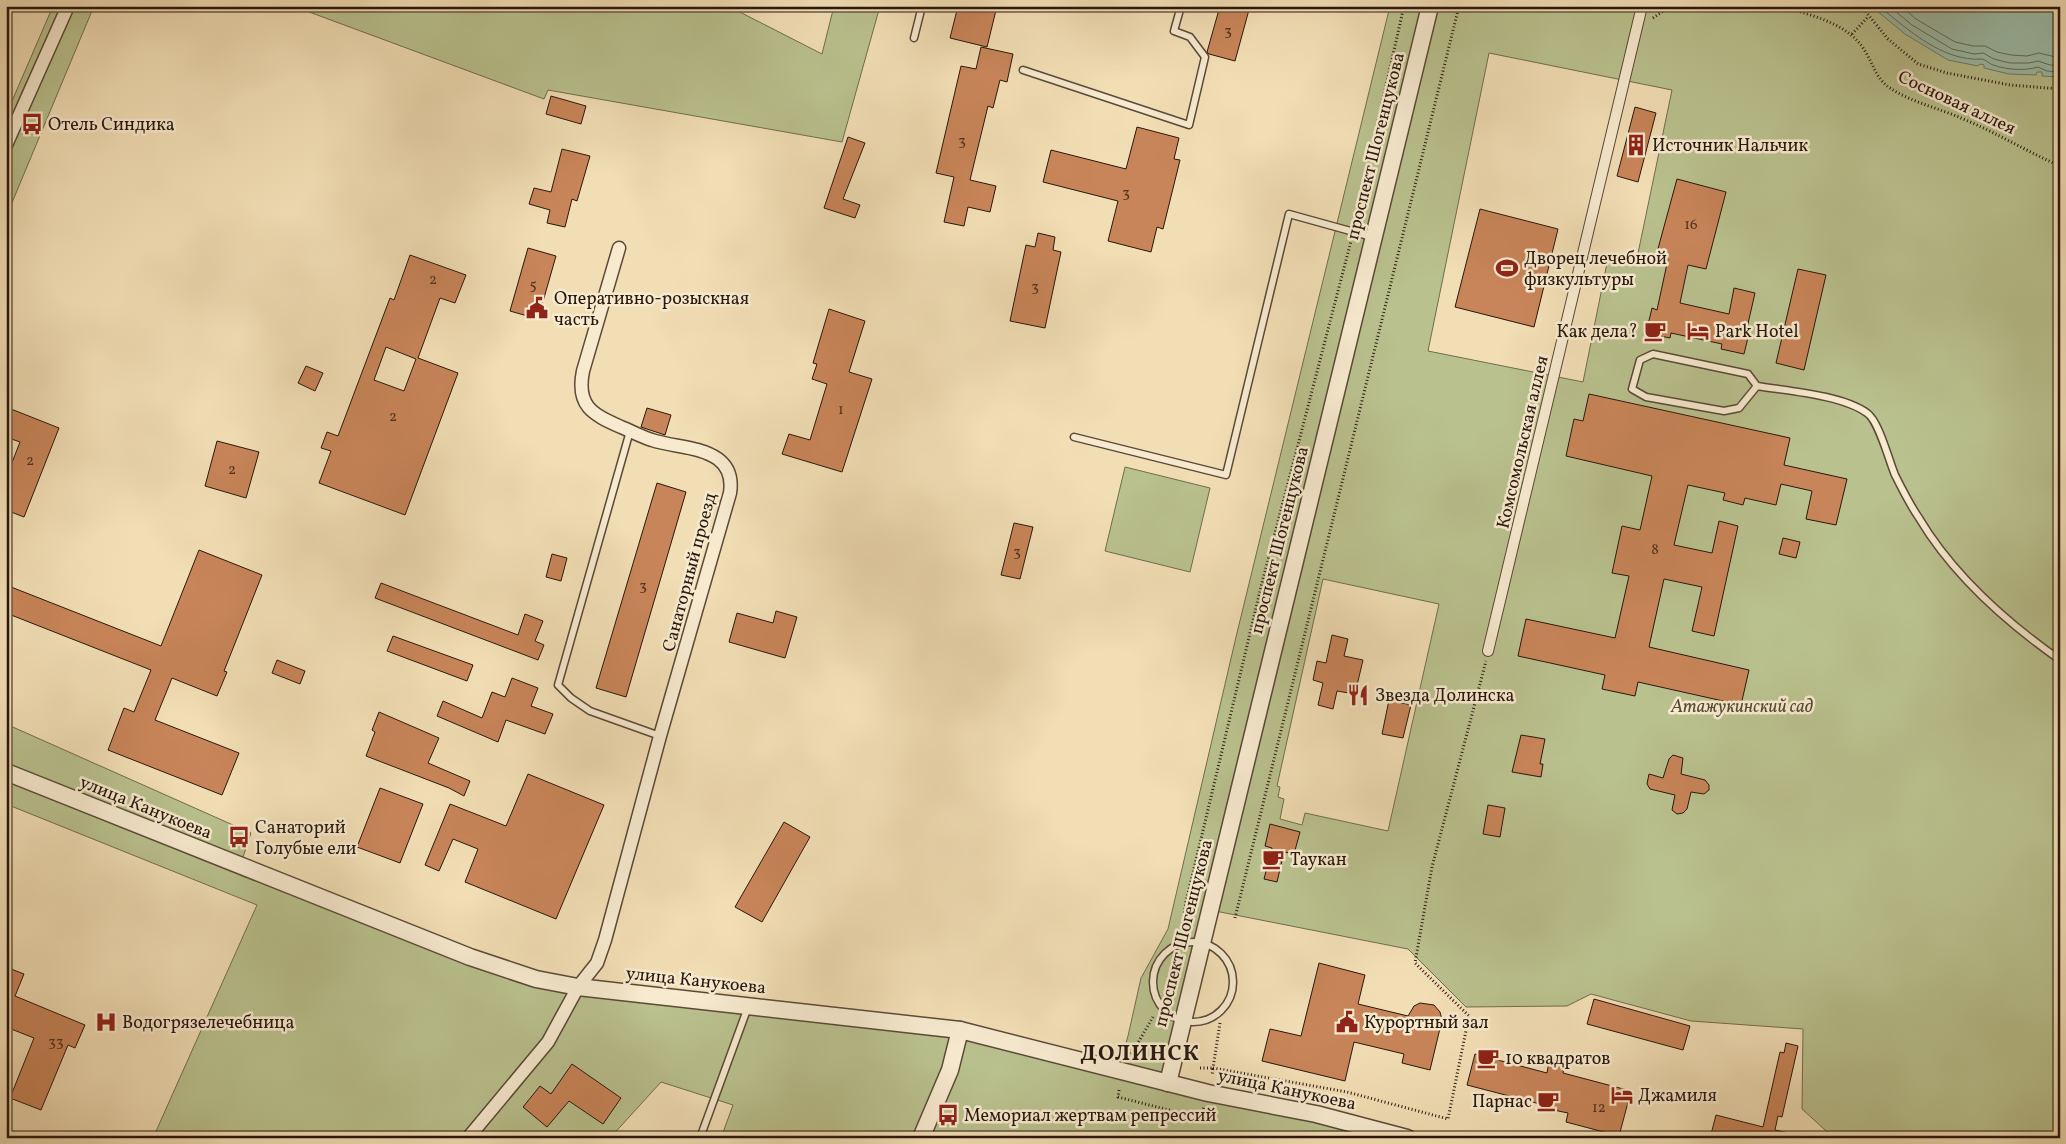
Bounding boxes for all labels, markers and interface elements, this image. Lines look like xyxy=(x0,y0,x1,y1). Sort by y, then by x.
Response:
house number: 3 xyxy=(1224,21,1232,42)
street label: проспект Шогенцукова xyxy=(1341,50,1412,243)
street label: Сосновая аллея xyxy=(1893,65,2019,142)
bus stop icon: Отель Синдика xyxy=(19,111,45,137)
place label: Отель Синдика xyxy=(48,113,175,138)
house number: 3 xyxy=(958,131,966,152)
building icon: Источник Нальчик xyxy=(1623,132,1649,158)
place label: Источник Нальчик xyxy=(1652,134,1808,159)
house number: 3 xyxy=(1122,183,1130,204)
house number: 16 xyxy=(1684,215,1698,236)
place label: Дворец лечебной физкультуры xyxy=(1524,247,1667,293)
sports icon: Дворец лечебной физкультуры xyxy=(1494,255,1520,281)
house number: 2 xyxy=(429,270,437,291)
house number: 5 xyxy=(529,275,537,296)
house number: 3 xyxy=(1031,277,1039,298)
place label: Оперативно-розыскная часть xyxy=(554,287,749,333)
public building icon: Оперативно-розыскная часть xyxy=(524,295,550,321)
cafe icon: Как дела? xyxy=(1642,318,1668,344)
hotel icon: Park Hotel xyxy=(1685,318,1711,344)
place label: Как дела? xyxy=(1556,320,1638,345)
place label: Park Hotel xyxy=(1715,320,1799,345)
street label: Комсомольская аллея xyxy=(1491,353,1556,531)
house number: 1 xyxy=(838,400,844,421)
house number: 2 xyxy=(389,407,397,428)
street label: проспект Шогенцукова xyxy=(1245,444,1316,637)
house number: 2 xyxy=(26,451,34,472)
house number: 2 xyxy=(228,460,236,481)
street label: Санаторный проезд xyxy=(657,490,724,655)
house number: 8 xyxy=(1651,540,1659,561)
house number: 3 xyxy=(1013,542,1021,563)
house number: 3 xyxy=(639,576,647,597)
restaurant icon: Звезда Долинска xyxy=(1345,682,1371,708)
place label: Звезда Долинска xyxy=(1375,684,1514,709)
park label: Атажукинский сад xyxy=(1670,695,1814,720)
street label: улица Канукоева xyxy=(75,770,215,846)
place label: Санаторий Голубые ели xyxy=(255,816,357,862)
bus stop icon: Санаторий Голубые ели xyxy=(226,824,252,850)
street label: проспект Шогенцукова xyxy=(1149,837,1220,1030)
cafe icon: Таукан xyxy=(1260,846,1286,872)
place label: Таукан xyxy=(1290,848,1347,873)
street label: улица Канукоева xyxy=(624,962,767,1001)
hospital icon: Водогрязелечебница xyxy=(93,1009,119,1035)
public building icon: Курортный зал xyxy=(1334,1009,1360,1035)
place label: Водогрязелечебница xyxy=(122,1011,294,1036)
place label: Курортный зал xyxy=(1364,1011,1489,1036)
house number: 33 xyxy=(48,1032,64,1053)
district label: ДОЛИНСК xyxy=(1080,1039,1200,1070)
cafe icon: 10 квадратов xyxy=(1475,1045,1501,1071)
place label: 10 квадратов xyxy=(1505,1047,1610,1072)
street label: улица Канукоева xyxy=(1215,1064,1358,1117)
hotel icon: Джамиля xyxy=(1609,1082,1635,1108)
place label: Джамиля xyxy=(1638,1084,1717,1109)
cafe icon: Парнас xyxy=(1535,1088,1561,1114)
place label: Парнас xyxy=(1472,1090,1532,1115)
house number: 12 xyxy=(1592,1098,1606,1119)
bus stop icon: Мемориал жертвам репрессий xyxy=(935,1102,961,1128)
place label: Мемориал жертвам репрессий xyxy=(964,1104,1217,1129)

